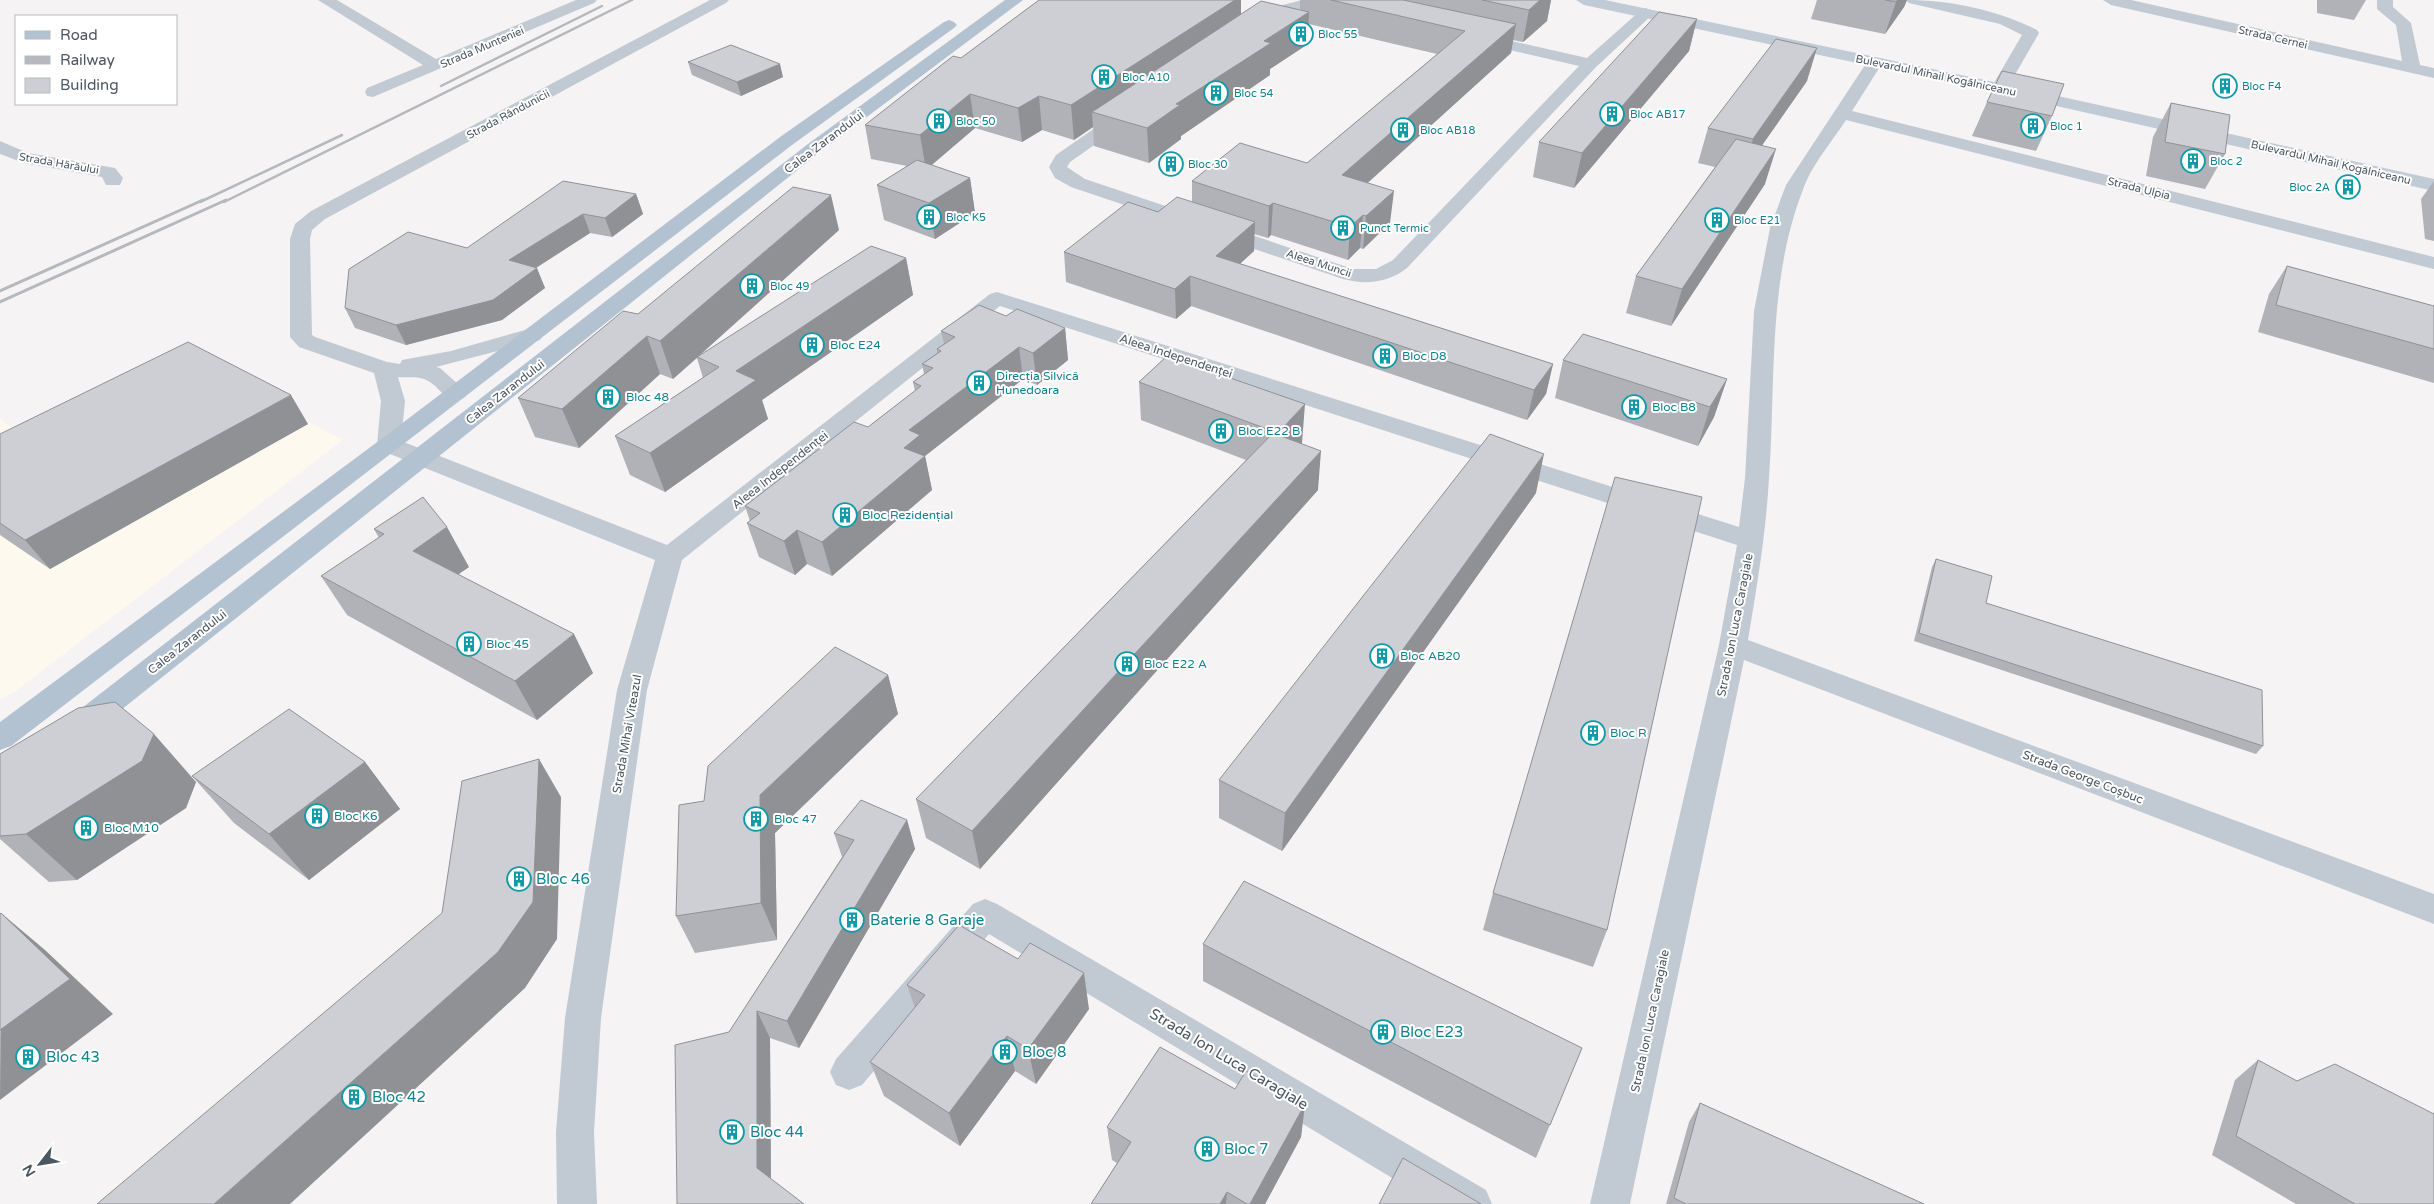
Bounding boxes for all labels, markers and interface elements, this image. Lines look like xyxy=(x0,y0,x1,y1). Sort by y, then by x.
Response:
legend xyxy=(15,15,178,105)
building icon: Bloc 55 xyxy=(1288,21,1314,47)
street label: Strada Cernei xyxy=(2237,23,2309,52)
street label: Strada Munteniei xyxy=(438,24,526,71)
text: Road xyxy=(60,26,98,44)
place label: Bloc 55 xyxy=(1318,28,1358,41)
text: Railway xyxy=(60,51,115,69)
street label: Bulevardul Mihail Kogălniceanu xyxy=(1854,52,2017,99)
building icon: Bloc A10 xyxy=(1091,64,1117,90)
place label: Bloc A10 xyxy=(1122,71,1170,84)
building icon: Bloc F4 xyxy=(2212,73,2238,99)
text: Building xyxy=(60,76,119,94)
building icon: Bloc 54 xyxy=(1203,80,1229,106)
place label: Bloc F4 xyxy=(2242,80,2281,93)
street label: Strada Rândunicii xyxy=(464,87,552,142)
place label: Bloc 54 xyxy=(1234,87,1274,100)
building icon: Bloc AB17 xyxy=(1599,101,1625,127)
street label: Calea Zarandului xyxy=(781,108,867,176)
building icon: Bloc 50 xyxy=(926,108,952,134)
place label: Bloc AB17 xyxy=(1630,108,1685,121)
building icon: Bloc 1 xyxy=(2020,113,2046,139)
place label: Bloc 50 xyxy=(956,115,996,128)
building icon: Bloc AB18 xyxy=(1390,117,1416,143)
place label: Bloc 1 xyxy=(2050,120,2083,133)
place label: Bloc AB18 xyxy=(1420,124,1475,137)
street label: Bulevardul Mihail Kogălniceanu xyxy=(2250,138,2412,187)
building icon: Bloc 2 xyxy=(2180,148,2206,174)
street label: Strada Hărăului xyxy=(18,150,100,177)
building icon: Bloc 30 xyxy=(1158,151,1184,177)
place label: Bloc 2 xyxy=(2210,155,2243,168)
place label: Bloc 30 xyxy=(1188,158,1228,171)
street label: Strada Ulpia xyxy=(2106,174,2171,203)
building icon: Bloc 2A xyxy=(2335,174,2361,200)
place label: Bloc 2A xyxy=(2289,181,2330,194)
building icon: Bloc K5 xyxy=(916,204,942,230)
building icon: Bloc E21 xyxy=(1704,207,1730,233)
place label: Bloc K5 xyxy=(946,211,986,224)
place label: Bloc E21 xyxy=(1734,214,1781,227)
building icon: Punct Termic xyxy=(1330,215,1356,241)
place label: Punct Termic xyxy=(1360,222,1429,235)
street label: Aleea Muncii xyxy=(1285,247,1353,280)
building icon: Bloc 49 xyxy=(739,273,765,299)
place label: Bloc 49 xyxy=(770,280,810,293)
street label: Aleea Independenței xyxy=(1118,331,1234,381)
building icon: Bloc E24 xyxy=(799,332,825,358)
place label: Bloc E24 xyxy=(830,338,881,352)
building icon: Bloc D8 xyxy=(1372,343,1398,369)
place label: Bloc D8 xyxy=(1402,349,1447,363)
street label: Calea Zarandului xyxy=(463,357,547,427)
place label: Direcția Silvică Hunedoara xyxy=(996,369,1079,397)
building icon: Direcția Silvică Hunedoara xyxy=(966,370,992,396)
building icon: Bloc 48 xyxy=(595,384,621,410)
place label: Bloc 48 xyxy=(626,390,669,404)
building icon: Bloc B8 xyxy=(1621,394,1647,420)
place label: Bloc B8 xyxy=(1652,400,1696,414)
building icon: Bloc E22 B xyxy=(1208,418,1234,444)
place label: Bloc E22 B xyxy=(1238,424,1300,438)
street label: Aleea Independenței xyxy=(729,428,831,512)
building icon: Bloc Rezidențial xyxy=(832,502,858,528)
place label: Bloc Rezidențial xyxy=(862,508,953,522)
street label: Strada Ion Luca Caragiale xyxy=(1714,552,1756,698)
street label: Calea Zarandului xyxy=(145,607,229,677)
building icon: Bloc 45 xyxy=(456,631,482,657)
place label: Bloc 45 xyxy=(486,637,529,651)
building icon: Bloc AB20 xyxy=(1369,643,1395,669)
place label: Bloc AB20 xyxy=(1400,649,1461,663)
building icon: Bloc E22 A xyxy=(1114,651,1140,677)
place label: Bloc E22 A xyxy=(1144,657,1207,671)
street label: Strada Mihai Viteazul xyxy=(610,673,644,795)
building icon: Bloc R xyxy=(1580,720,1606,746)
place label: Bloc R xyxy=(1610,726,1647,740)
street label: Strada George Coșbuc xyxy=(2021,748,2145,806)
building icon: Bloc K6 xyxy=(304,803,330,829)
building icon: Bloc 47 xyxy=(743,806,769,832)
place label: Bloc K6 xyxy=(334,809,378,823)
place label: Bloc 47 xyxy=(774,812,817,826)
building icon: Bloc M10 xyxy=(73,815,99,841)
place label: Bloc M10 xyxy=(104,821,159,835)
building icon: Bloc 46 xyxy=(506,866,532,892)
place label: Bloc 46 xyxy=(536,870,590,888)
building icon: Baterie 8 Garaje xyxy=(839,907,865,933)
place label: Baterie 8 Garaje xyxy=(870,911,984,929)
street label: Strada Ion Luca Caragiale xyxy=(1628,948,1672,1094)
street label: Strada Ion Luca Caragiale xyxy=(1146,1004,1312,1114)
building icon: Bloc E23 xyxy=(1370,1019,1396,1045)
place label: Bloc E23 xyxy=(1400,1023,1463,1041)
building icon: Bloc 8 xyxy=(992,1039,1018,1065)
place label: Bloc 8 xyxy=(1022,1043,1066,1061)
building icon: Bloc 43 xyxy=(15,1044,41,1070)
place label: Bloc 43 xyxy=(46,1048,100,1066)
building icon: Bloc 42 xyxy=(341,1084,367,1110)
place label: Bloc 42 xyxy=(372,1088,426,1106)
building icon: Bloc 44 xyxy=(719,1119,745,1145)
place label: Bloc 44 xyxy=(750,1123,804,1141)
building icon: Bloc 7 xyxy=(1194,1136,1220,1162)
north arrow xyxy=(15,1139,65,1189)
place label: Bloc 7 xyxy=(1224,1140,1268,1158)
text: N xyxy=(19,1161,39,1180)

